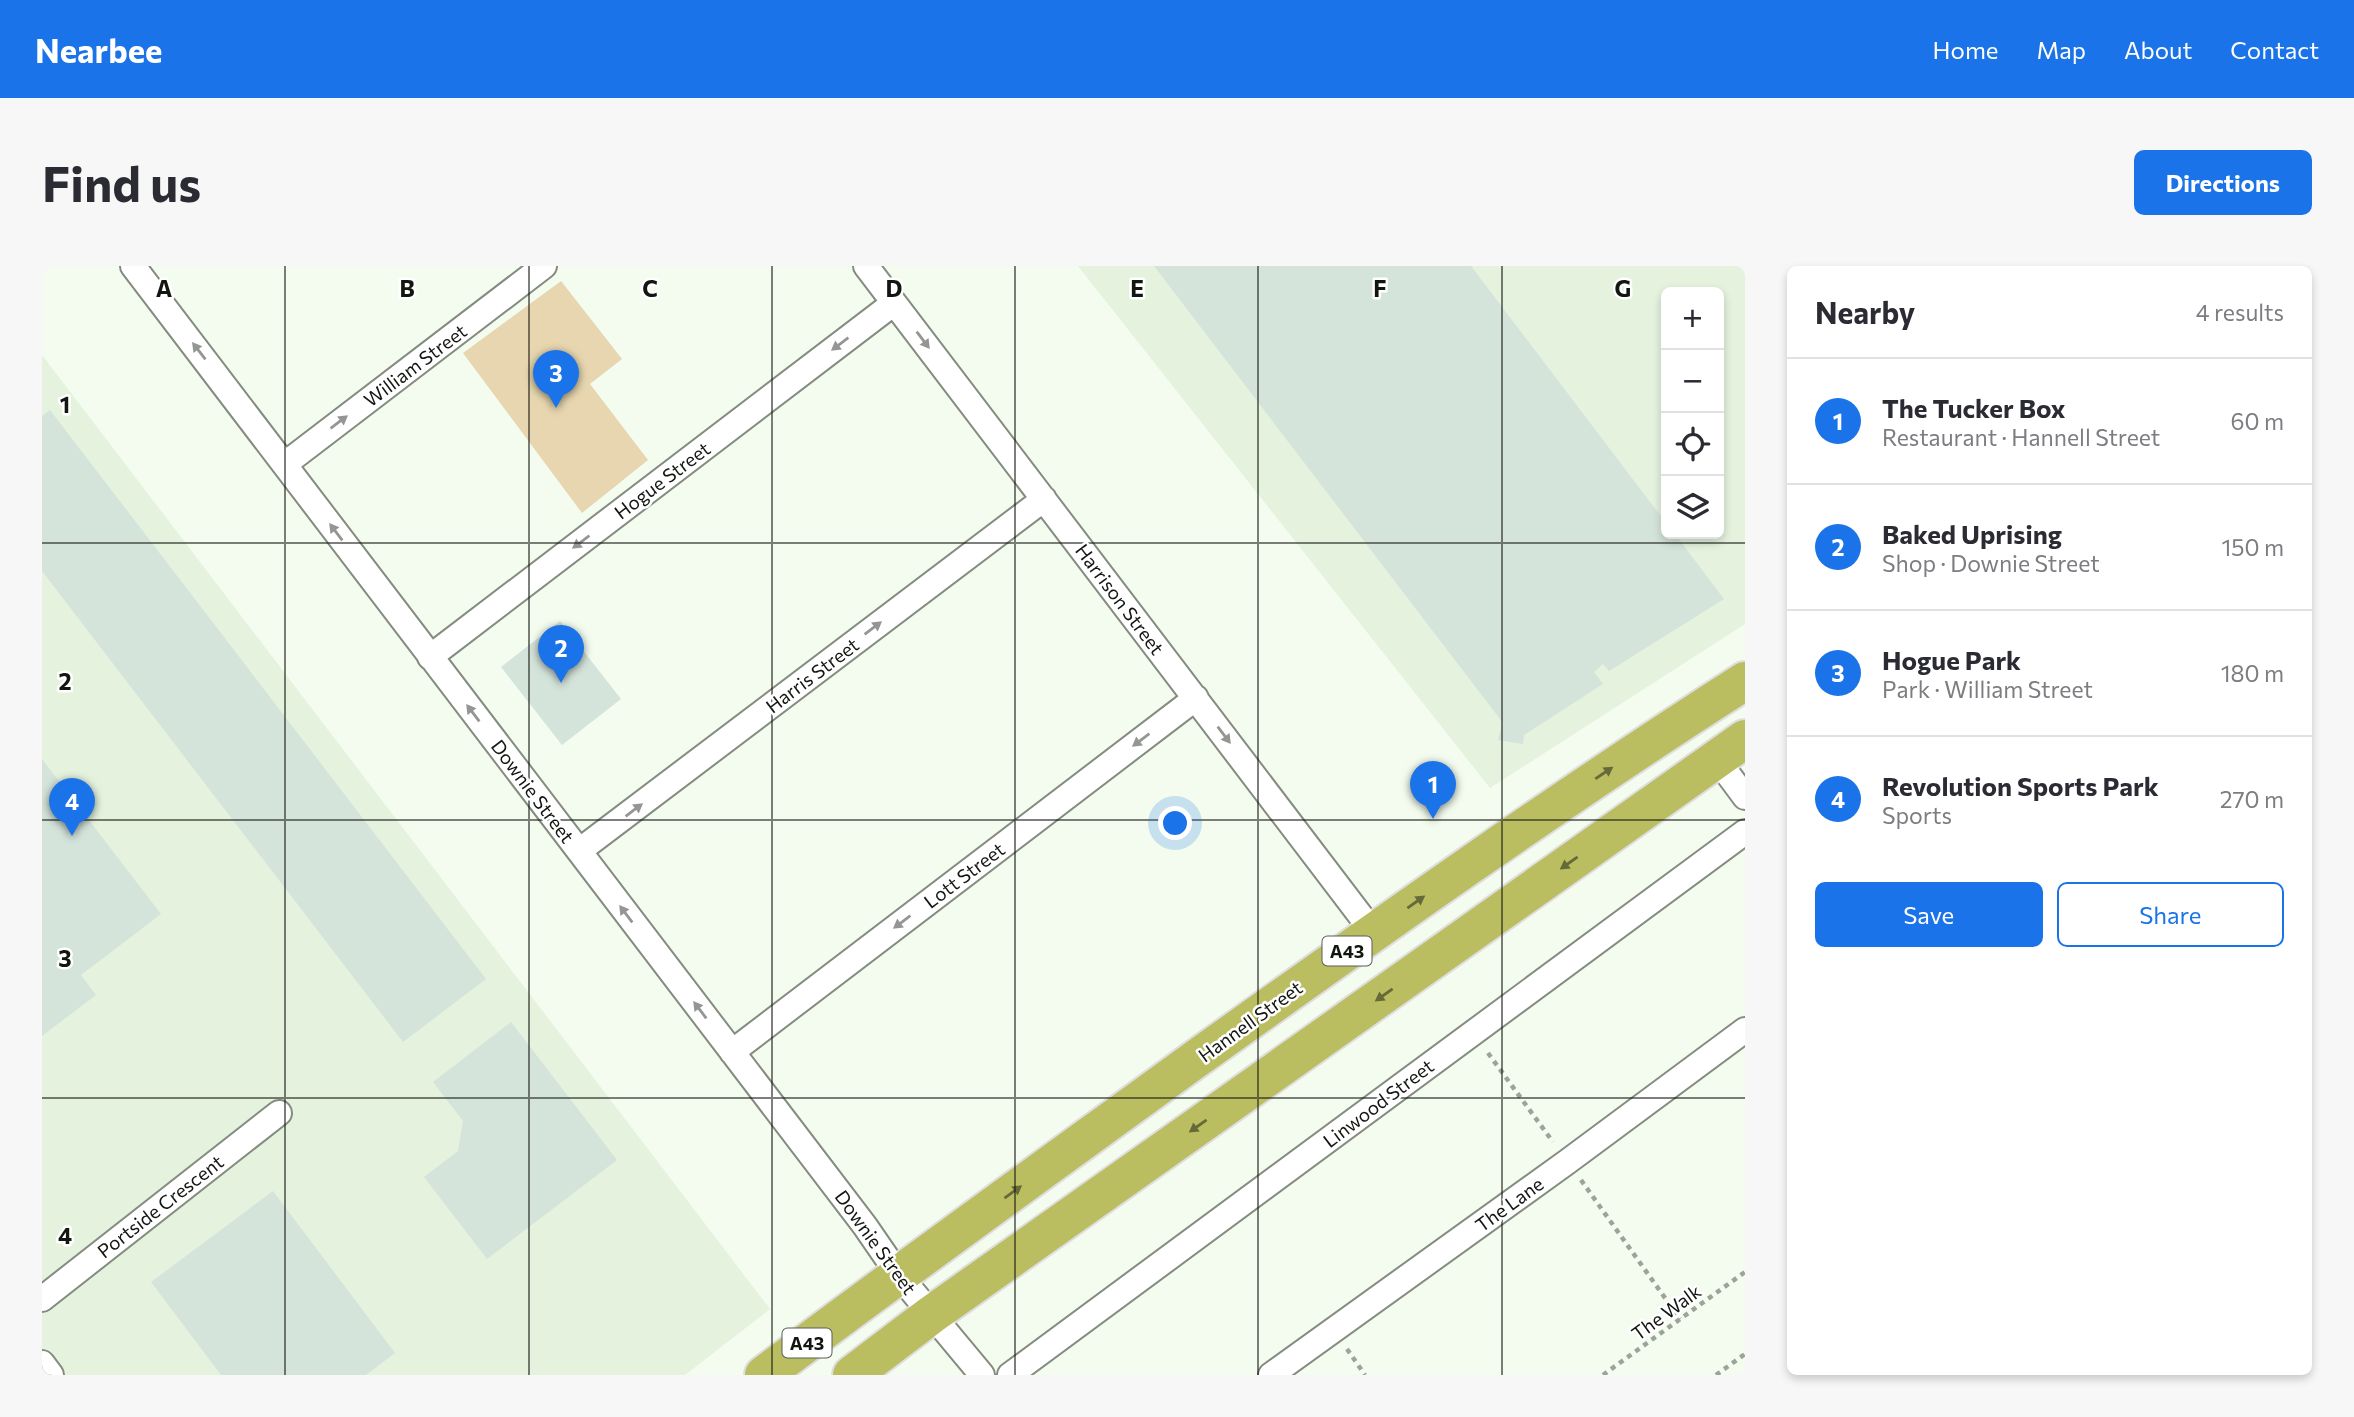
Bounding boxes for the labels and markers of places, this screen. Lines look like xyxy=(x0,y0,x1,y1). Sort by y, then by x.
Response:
pin: 3 xyxy=(533,350,579,408)
pin: 2 xyxy=(538,625,584,683)
pin: 1 xyxy=(1410,761,1456,819)
pin: 4 xyxy=(49,778,95,836)

